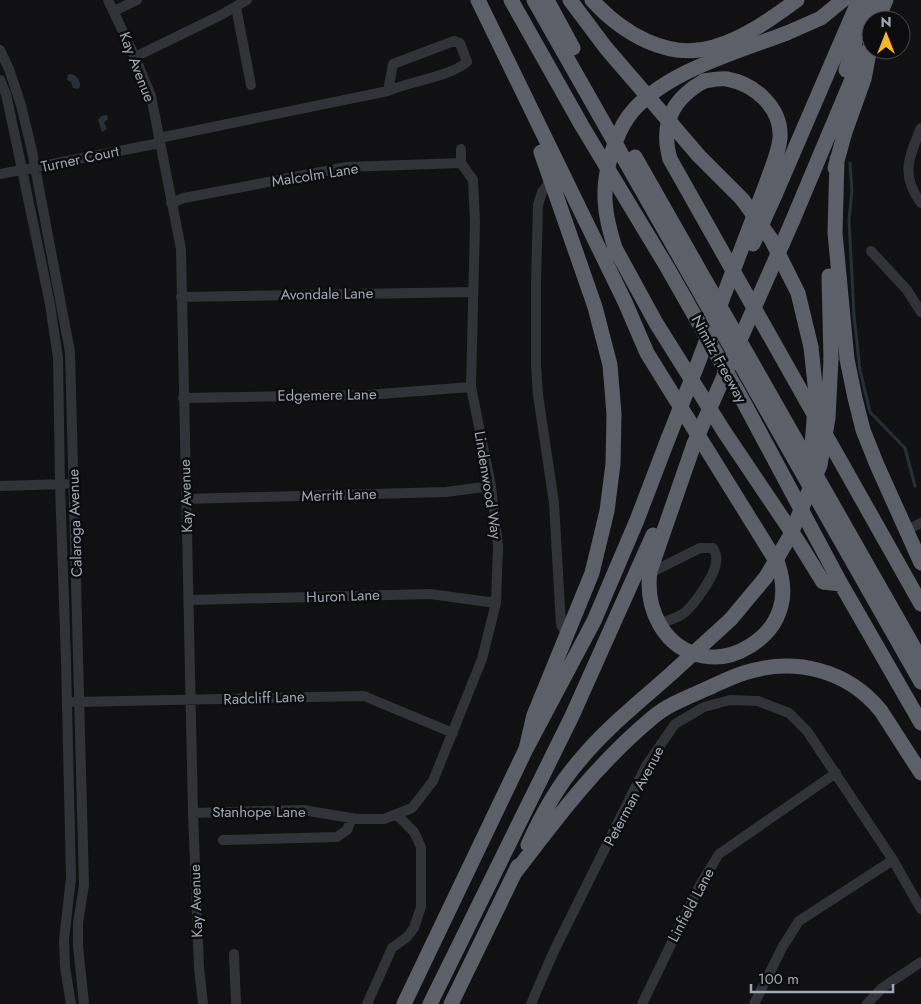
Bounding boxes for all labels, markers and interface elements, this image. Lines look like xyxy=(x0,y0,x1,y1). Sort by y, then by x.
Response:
north arrow xyxy=(861,10,911,60)
text: N xyxy=(880,12,892,32)
street label: Kay Avenue xyxy=(114,29,161,105)
street label: Turner Court xyxy=(39,140,121,178)
street label: Malcolm Lane xyxy=(270,157,360,193)
street label: Avondale Lane xyxy=(281,282,374,306)
street label: Nimitz Freeway xyxy=(686,311,752,407)
street label: Edgemere Lane xyxy=(277,383,377,407)
street label: Lindenwood Way xyxy=(469,429,507,541)
street label: Kay Avenue xyxy=(174,459,198,533)
street label: Calaroga Avenue xyxy=(62,468,88,577)
street label: Merritt Lane xyxy=(301,483,377,507)
street label: Huron Lane xyxy=(306,584,380,608)
street label: Radcliff Lane xyxy=(223,686,305,710)
street label: Peterman Avenue xyxy=(598,742,670,850)
street label: Stanhope Lane xyxy=(212,801,306,823)
street label: Kay Avenue xyxy=(184,864,208,938)
street label: Linfield Lane xyxy=(662,864,720,946)
scale bar xyxy=(751,962,894,994)
text: 100 m xyxy=(758,968,799,990)

